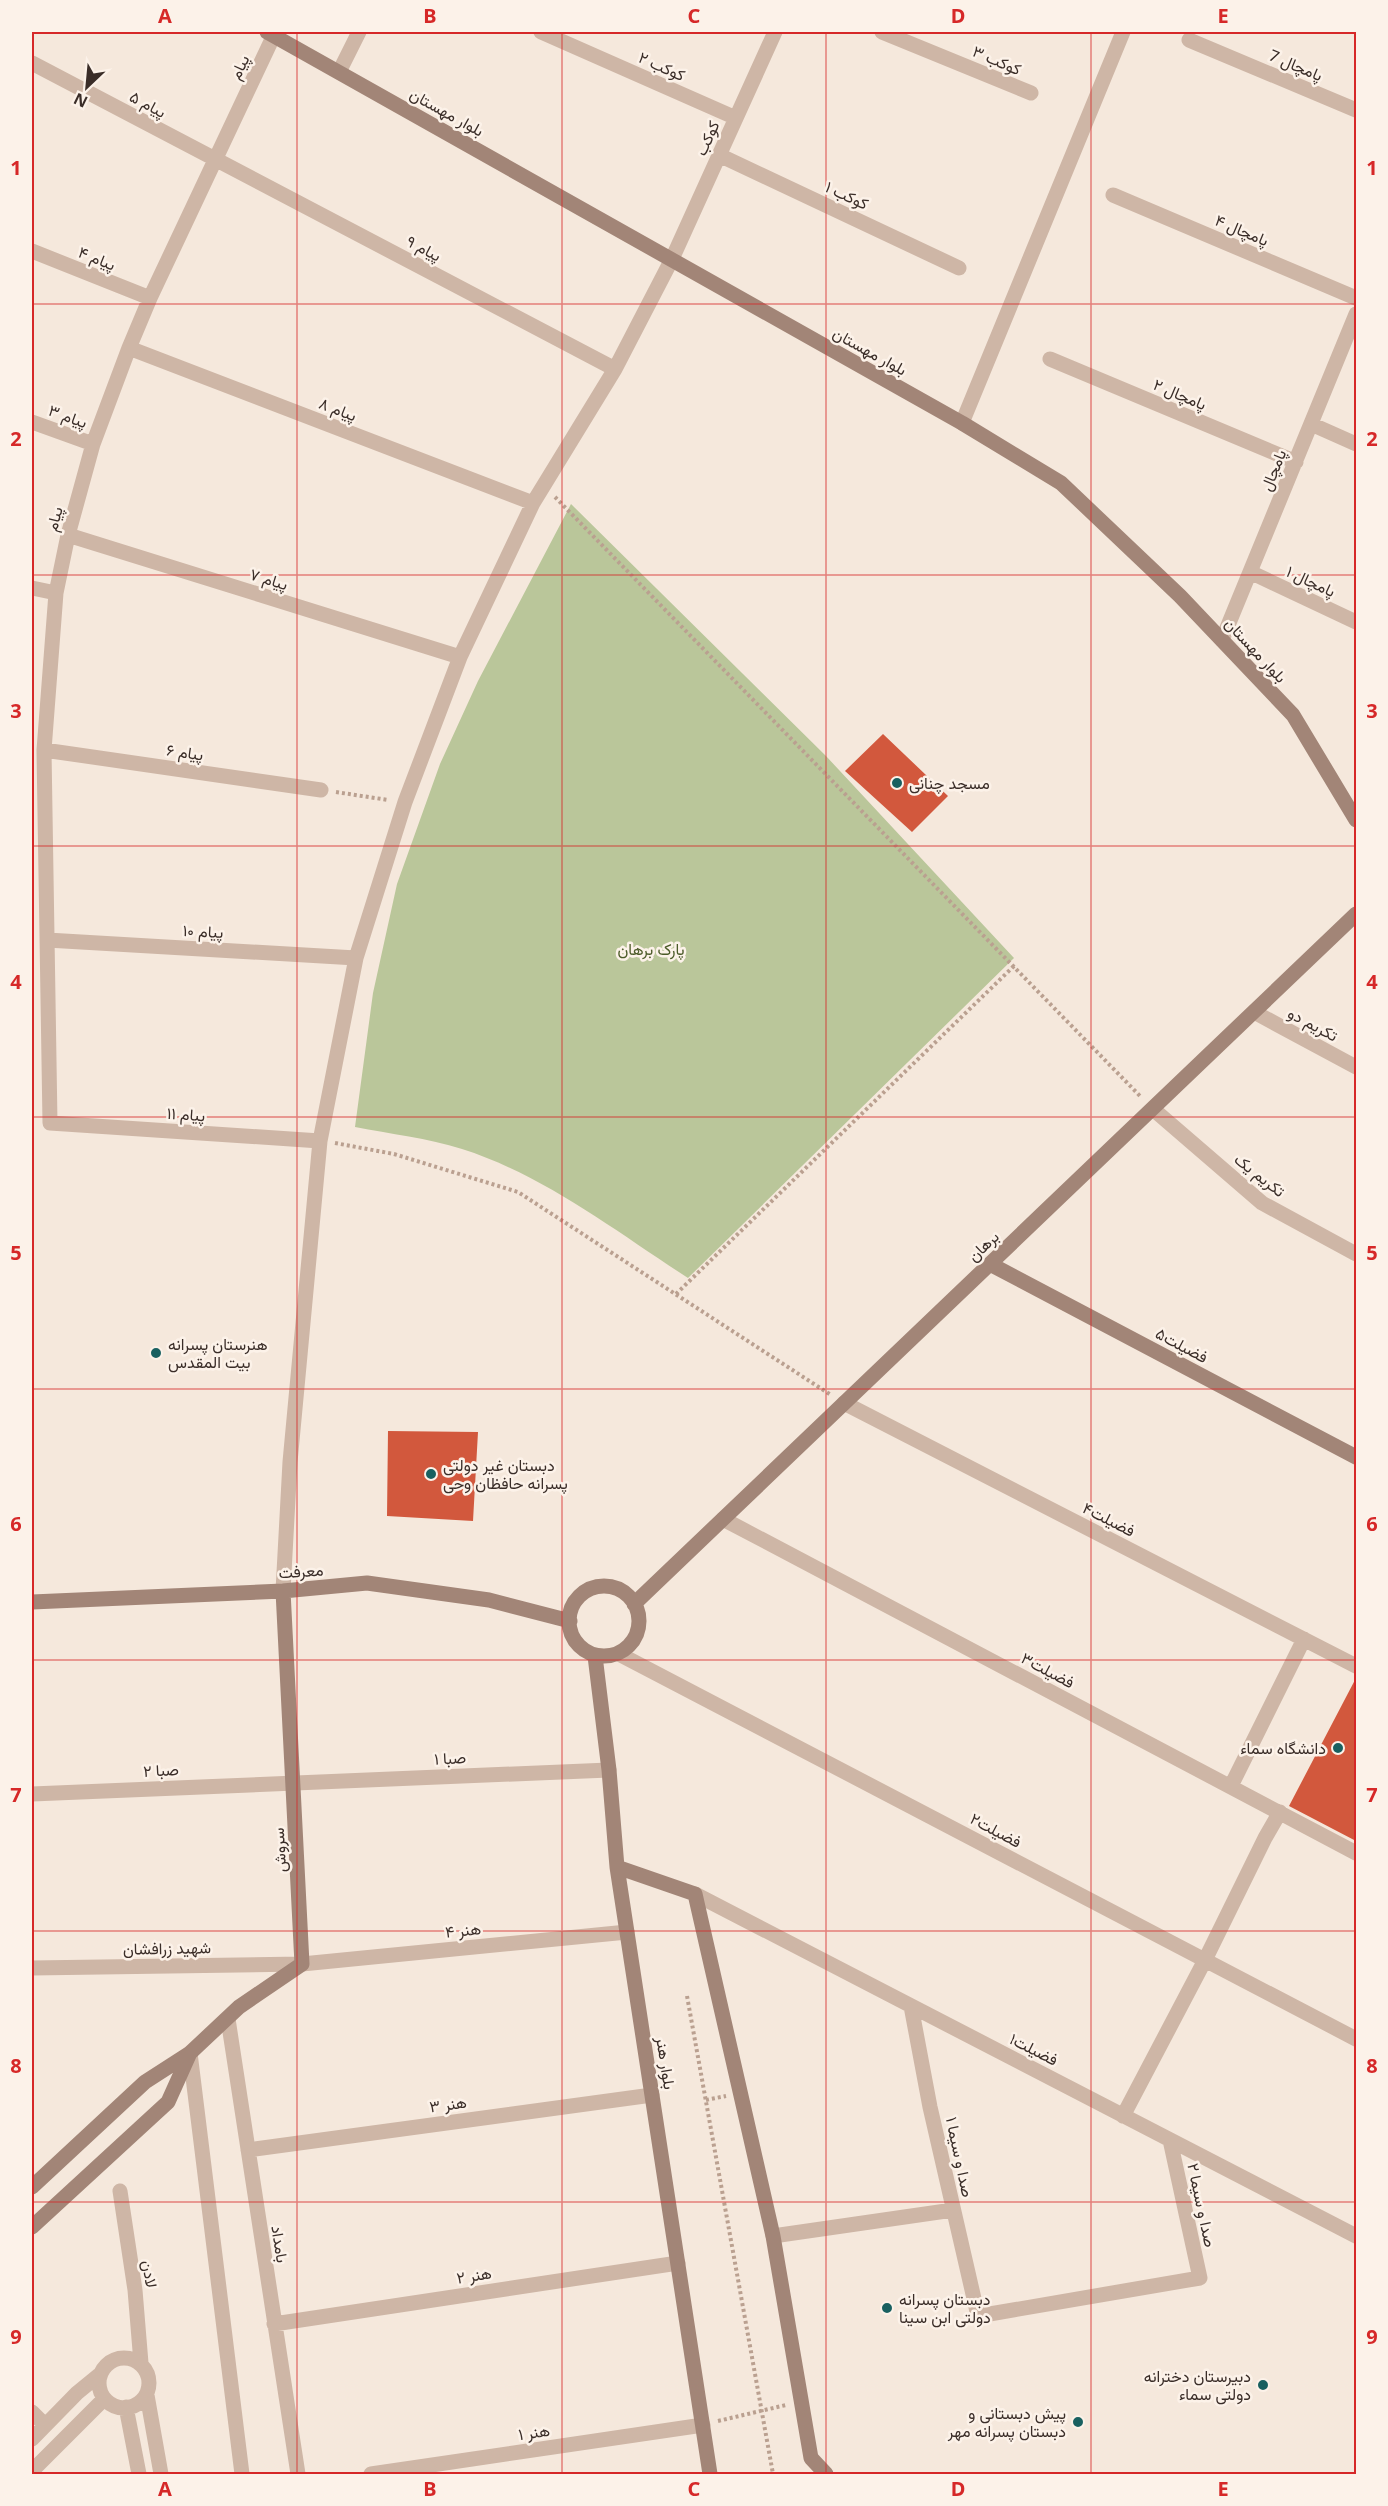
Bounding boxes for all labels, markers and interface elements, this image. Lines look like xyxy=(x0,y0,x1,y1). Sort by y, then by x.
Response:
text: A xyxy=(158,2,172,29)
text: B xyxy=(423,2,437,29)
text: C xyxy=(688,2,701,29)
text: D xyxy=(951,2,965,29)
text: E xyxy=(1217,2,1229,29)
street label: کوکب ۳ xyxy=(969,40,1025,80)
street label: پامچال 7 xyxy=(1265,44,1326,87)
street label: کوکب ۲ xyxy=(635,46,689,86)
street label: پیام xyxy=(224,51,255,83)
north arrow xyxy=(57,57,117,117)
street label: بلوار مهستان xyxy=(406,83,488,141)
street label: پیام ۵ xyxy=(125,85,170,124)
text: N xyxy=(70,88,91,113)
street label: کوکب xyxy=(690,117,724,159)
text: 1 xyxy=(10,154,22,181)
text: 1 xyxy=(1366,154,1378,181)
street label: کوکب ۱ xyxy=(822,176,872,214)
street label: پامچال ۴ xyxy=(1211,209,1272,252)
street label: پیام ۹ xyxy=(402,230,445,267)
street label: پیام ۴ xyxy=(75,241,119,276)
street label: بلوار مهستان xyxy=(829,322,911,380)
street label: پامچال ۲ xyxy=(1150,373,1210,416)
street label: پیام ۸ xyxy=(316,392,360,427)
street label: پیام ۳ xyxy=(45,399,90,434)
text: 2 xyxy=(10,425,22,452)
text: 2 xyxy=(1366,425,1378,452)
street label: پامچال xyxy=(1255,446,1292,494)
street label: پیام xyxy=(40,504,69,534)
street label: پامچال ۱ xyxy=(1282,560,1339,603)
street label: پیام ۷ xyxy=(247,563,291,596)
street label: بلوار مهستان xyxy=(1220,613,1292,687)
text: 3 xyxy=(10,697,22,724)
text: 3 xyxy=(1366,697,1378,724)
street label: پیام ۶ xyxy=(165,739,205,766)
place label: مسجد چنانی xyxy=(909,772,990,795)
marker: مسجد چنانی xyxy=(890,776,904,790)
street label: پیام ۱۰ xyxy=(182,919,224,944)
park label: پارک برهان xyxy=(617,938,685,961)
text: 4 xyxy=(10,968,22,995)
text: 4 xyxy=(1366,968,1378,995)
street label: تکریم دو xyxy=(1284,1002,1342,1046)
street label: پیام ۱۱ xyxy=(166,1102,206,1127)
street label: تکریم یک xyxy=(1230,1148,1290,1202)
street label: برهان xyxy=(962,1226,1004,1266)
text: 5 xyxy=(10,1239,22,1266)
text: 5 xyxy=(1366,1239,1378,1266)
street label: فضیلت۵ xyxy=(1152,1322,1212,1368)
place label: هنرستان پسرانه بیت المقدس xyxy=(168,1333,268,1373)
marker: هنرستان پسرانه بیت المقدس xyxy=(149,1346,163,1360)
place label: دبستان غیر دولتی پسرانه حافظان وحی xyxy=(443,1454,568,1495)
marker: دبستان غیر دولتی پسرانه حافظان وحی xyxy=(424,1467,438,1481)
street label: فضیلت۴ xyxy=(1079,1496,1139,1542)
text: 6 xyxy=(10,1510,22,1537)
text: 6 xyxy=(1366,1510,1378,1537)
street label: معرفت xyxy=(278,1558,324,1584)
street label: فضیلت۳ xyxy=(1018,1647,1078,1693)
place label: دانشگاه سماء xyxy=(1240,1737,1326,1759)
marker: دانشگاه سماء xyxy=(1331,1741,1345,1755)
street label: صبا ۱ xyxy=(433,1746,467,1770)
street label: صبا ۲ xyxy=(143,1758,179,1782)
text: 7 xyxy=(10,1781,22,1808)
text: 7 xyxy=(1366,1781,1378,1808)
street label: فضیلت۲ xyxy=(966,1807,1026,1853)
street label: سروش xyxy=(267,1827,291,1873)
street label: هنر ۴ xyxy=(444,1917,482,1943)
street label: شهید زرافشان xyxy=(123,1936,211,1960)
street label: فضیلت۱ xyxy=(1006,2028,1062,2070)
street label: بلوار هنر xyxy=(651,2034,681,2091)
text: 8 xyxy=(10,2052,22,2079)
text: 8 xyxy=(1366,2052,1378,2079)
street label: هنر ۳ xyxy=(428,2091,468,2117)
street label: صدا و سیما ۱ xyxy=(941,2115,979,2199)
street label: صدا و سیما ۲ xyxy=(1182,2161,1222,2249)
street label: بامداد xyxy=(266,2224,294,2264)
street label: لادن xyxy=(137,2259,163,2289)
street label: هنر ۲ xyxy=(455,2261,493,2289)
place label: دبستان پسرانه دولتی ابن سینا xyxy=(899,2288,991,2328)
marker: دبستان پسرانه دولتی ابن سینا xyxy=(880,2301,894,2315)
text: 9 xyxy=(10,2323,22,2350)
text: 9 xyxy=(1366,2323,1378,2350)
place label: دبیرستان دخترانه دولتی سماء xyxy=(1144,2365,1251,2405)
marker: دبیرستان دخترانه دولتی سماء xyxy=(1256,2378,1270,2392)
place label: پیش دبستانی و دبستان پسرانه مهر xyxy=(947,2402,1066,2443)
marker: پیش دبستانی و دبستان پسرانه مهر xyxy=(1071,2415,1085,2429)
street label: هنر ۱ xyxy=(517,2419,551,2445)
text: A xyxy=(158,2475,172,2502)
text: B xyxy=(423,2475,437,2502)
text: C xyxy=(688,2475,701,2502)
text: D xyxy=(951,2475,965,2502)
text: E xyxy=(1217,2475,1229,2502)

